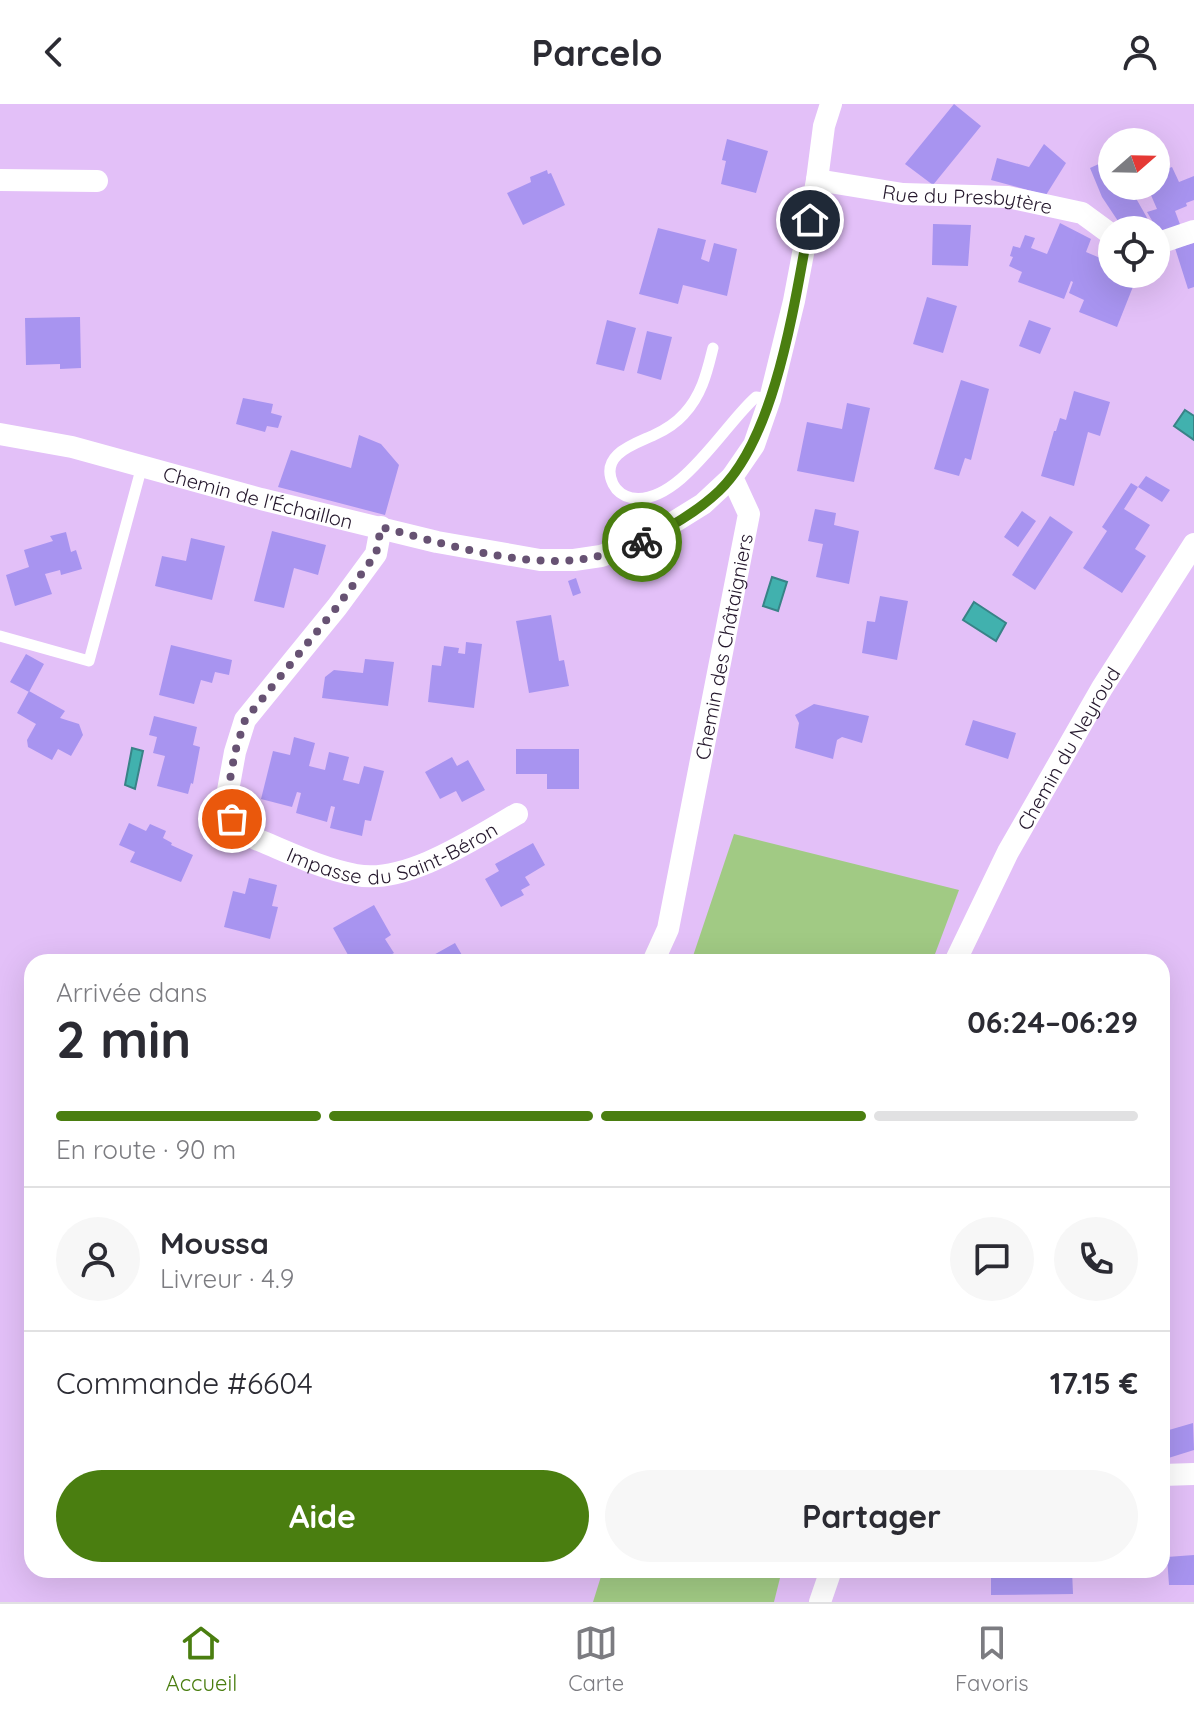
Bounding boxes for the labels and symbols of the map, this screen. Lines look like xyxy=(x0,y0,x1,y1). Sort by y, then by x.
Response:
north arrow xyxy=(1098,128,1170,200)
street label: Rue du Presbytère xyxy=(881,178,1055,219)
pin xyxy=(776,186,844,254)
street label: Chemin de l'Échaillon xyxy=(161,460,356,534)
courier xyxy=(602,502,682,582)
street label: Chemin des Châtaigniers xyxy=(689,531,757,762)
street label: Chemin du Neyroud xyxy=(1011,662,1125,834)
pin xyxy=(198,785,266,853)
street label: Impasse du Saint-Béron xyxy=(283,816,502,889)

